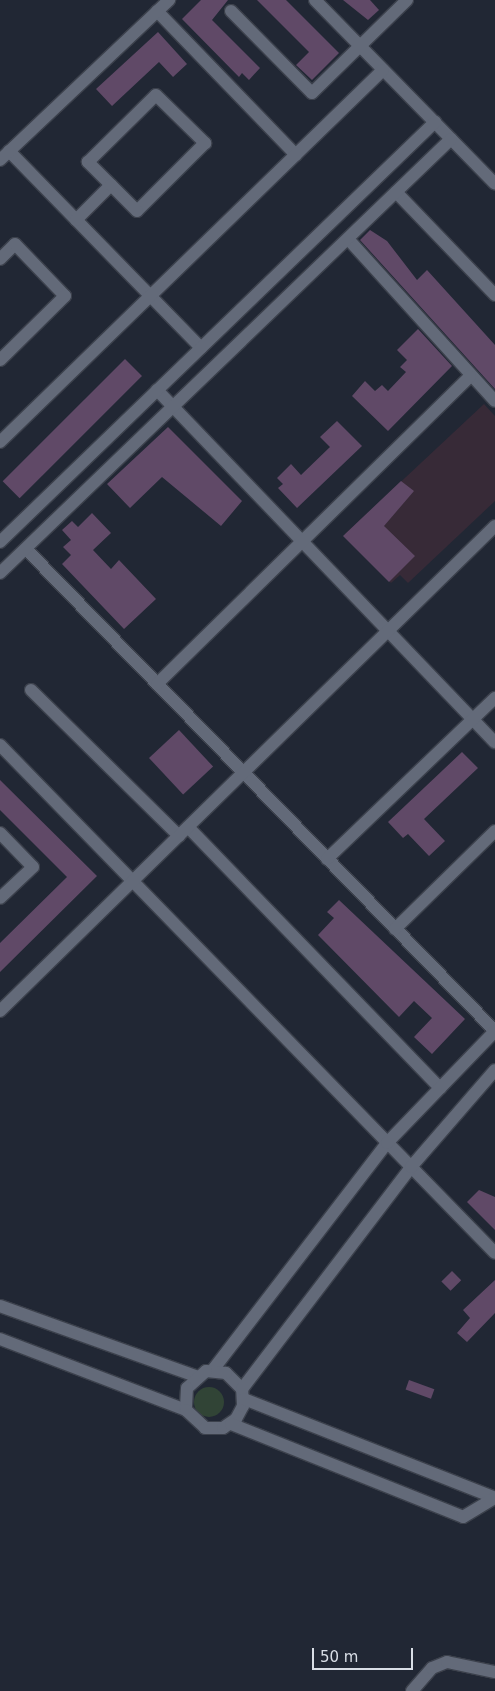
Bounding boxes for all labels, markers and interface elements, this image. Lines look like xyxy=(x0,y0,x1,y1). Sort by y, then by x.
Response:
scale bar xyxy=(315,1638,416,1670)
text: 50 m xyxy=(320,1648,358,1666)

